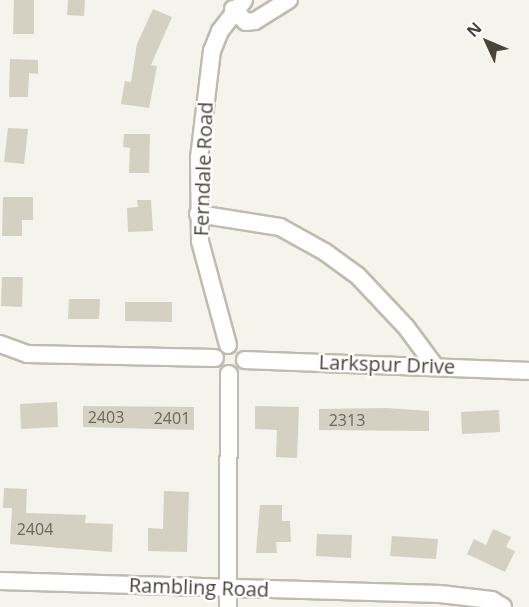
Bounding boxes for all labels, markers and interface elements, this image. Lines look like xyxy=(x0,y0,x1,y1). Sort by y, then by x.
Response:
north arrow xyxy=(457,12,517,72)
text: N xyxy=(462,17,486,42)
street label: Ferndale Road xyxy=(189,101,217,237)
street label: Larkspur Drive xyxy=(318,350,456,378)
house number: 2403 xyxy=(88,407,124,427)
house number: 2401 xyxy=(154,408,190,428)
house number: 2313 xyxy=(329,410,365,430)
house number: 2404 xyxy=(17,519,53,539)
street label: Rambling Road xyxy=(128,573,270,601)

